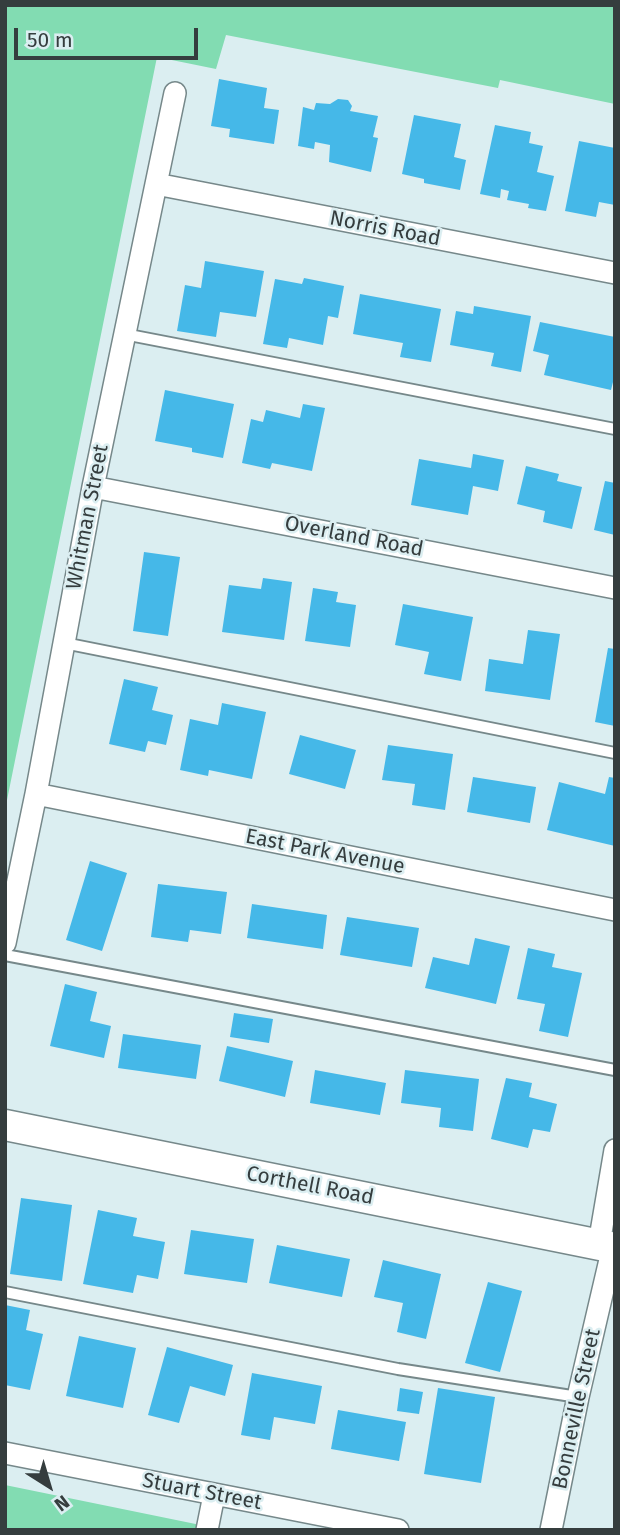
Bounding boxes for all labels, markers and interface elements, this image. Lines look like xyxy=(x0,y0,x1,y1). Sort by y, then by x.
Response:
scale bar xyxy=(18,14,201,58)
text: 50 m xyxy=(27,27,73,53)
street label: Norris Road xyxy=(327,206,443,252)
street label: Whitman Street xyxy=(62,442,114,592)
street label: Overland Road xyxy=(283,511,425,563)
street label: East Park Avenue xyxy=(243,824,407,880)
street label: Corthell Road xyxy=(244,1161,376,1211)
street label: Bonneville Street xyxy=(548,1326,606,1492)
north arrow xyxy=(14,1451,84,1521)
street label: Stuart Street xyxy=(140,1468,264,1516)
text: N xyxy=(50,1490,74,1516)

